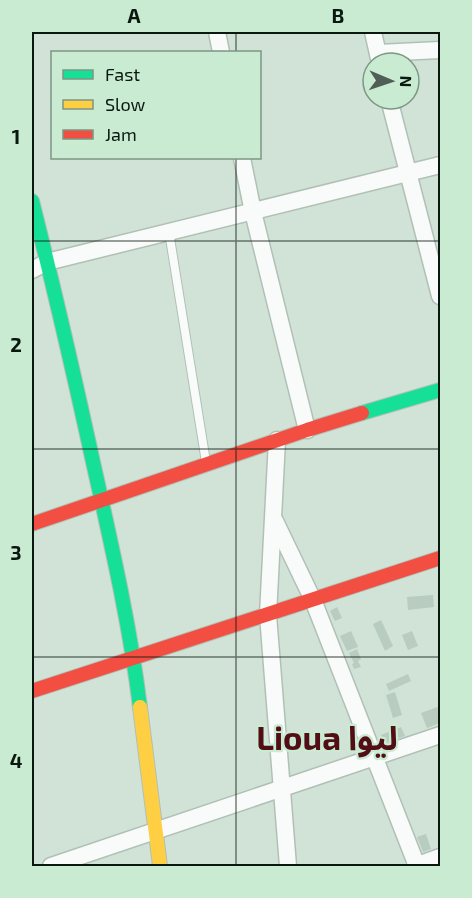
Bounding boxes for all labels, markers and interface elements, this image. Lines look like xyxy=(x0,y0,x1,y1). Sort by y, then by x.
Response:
text: A xyxy=(127,3,141,27)
text: B xyxy=(332,3,344,27)
legend xyxy=(51,51,261,159)
north arrow xyxy=(361,51,421,111)
text: Fast xyxy=(105,63,140,85)
text: N xyxy=(397,75,416,88)
text: Slow xyxy=(105,93,146,115)
text: Jam xyxy=(105,123,137,145)
text: 1 xyxy=(12,124,20,148)
text: 2 xyxy=(10,332,22,356)
text: 3 xyxy=(10,540,22,564)
district label: Lioua ليوا xyxy=(256,717,398,758)
text: 4 xyxy=(10,748,23,772)

